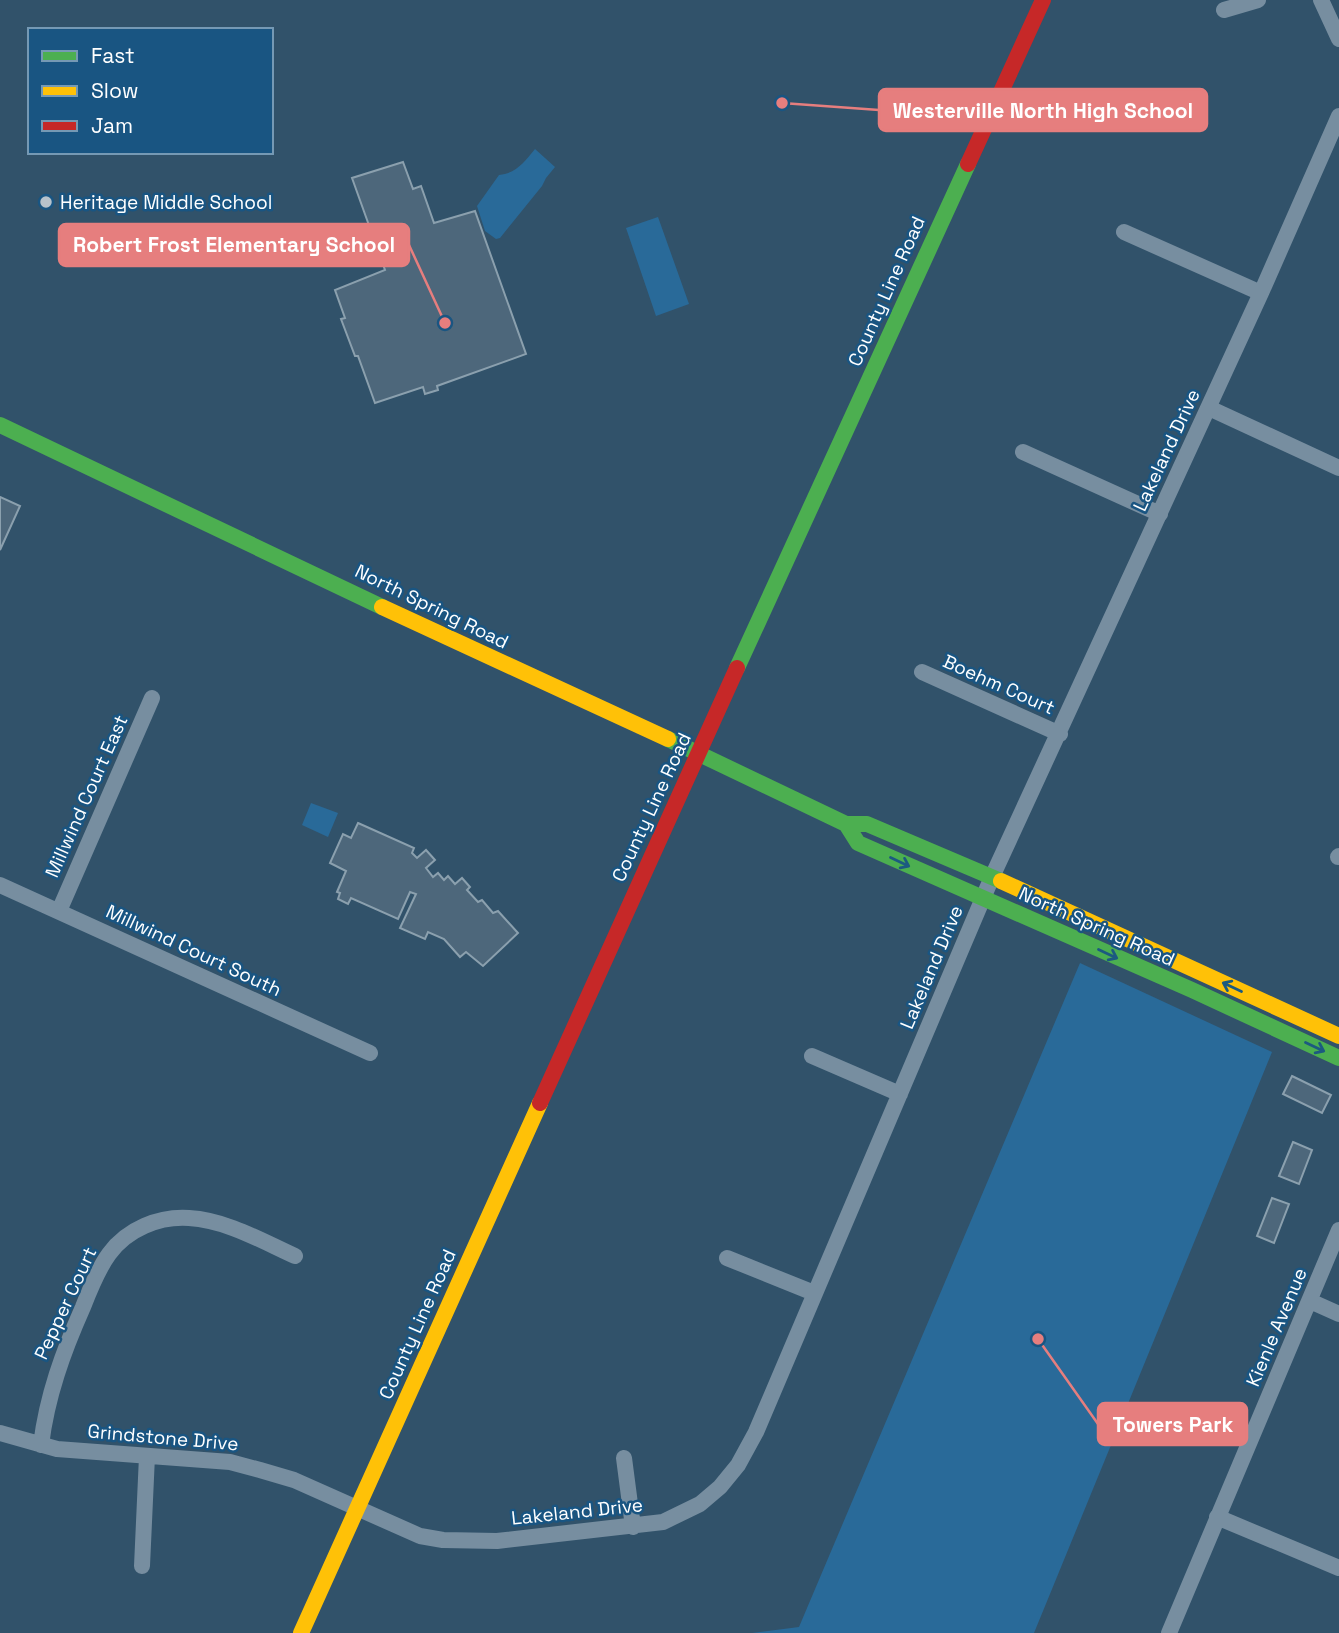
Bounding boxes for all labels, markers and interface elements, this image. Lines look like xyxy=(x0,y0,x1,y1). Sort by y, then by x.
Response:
legend xyxy=(28,28,273,154)
text: Fast xyxy=(91,42,135,69)
text: Slow xyxy=(91,77,139,104)
callout: Westerville North High School xyxy=(879,89,1207,131)
text: Westerville North High School xyxy=(893,97,1193,124)
text: Jam xyxy=(91,112,133,139)
place label: Heritage Middle School xyxy=(60,190,272,215)
marker: Heritage Middle School xyxy=(38,194,54,210)
street label: County Line Road xyxy=(842,212,931,370)
callout: Robert Frost Elementary School xyxy=(59,224,409,266)
text: Robert Frost Elementary School xyxy=(73,231,395,258)
street label: Lakeland Drive xyxy=(1127,385,1206,515)
street label: North Spring Road xyxy=(351,558,513,654)
street label: Boehm Court xyxy=(939,649,1059,720)
street label: Millwind Court East xyxy=(39,711,134,881)
street label: County Line Road xyxy=(606,729,697,886)
one-way arrow xyxy=(889,856,910,869)
street label: North Spring Road xyxy=(1015,881,1179,972)
street label: Millwind Court South xyxy=(102,899,286,1002)
street label: Lakeland Drive xyxy=(894,901,969,1033)
one-way arrow xyxy=(1097,948,1118,961)
one-way arrow xyxy=(1222,980,1244,993)
one-way arrow xyxy=(1304,1041,1325,1055)
street label: Pepper Court xyxy=(28,1243,102,1364)
street label: County Line Road xyxy=(373,1245,462,1403)
street label: Kienle Avenue xyxy=(1240,1264,1313,1390)
callout: Towers Park xyxy=(1098,1403,1247,1445)
text: Towers Park xyxy=(1113,1411,1234,1438)
street label: Grindstone Drive xyxy=(86,1418,239,1457)
street label: Lakeland Drive xyxy=(510,1492,644,1531)

